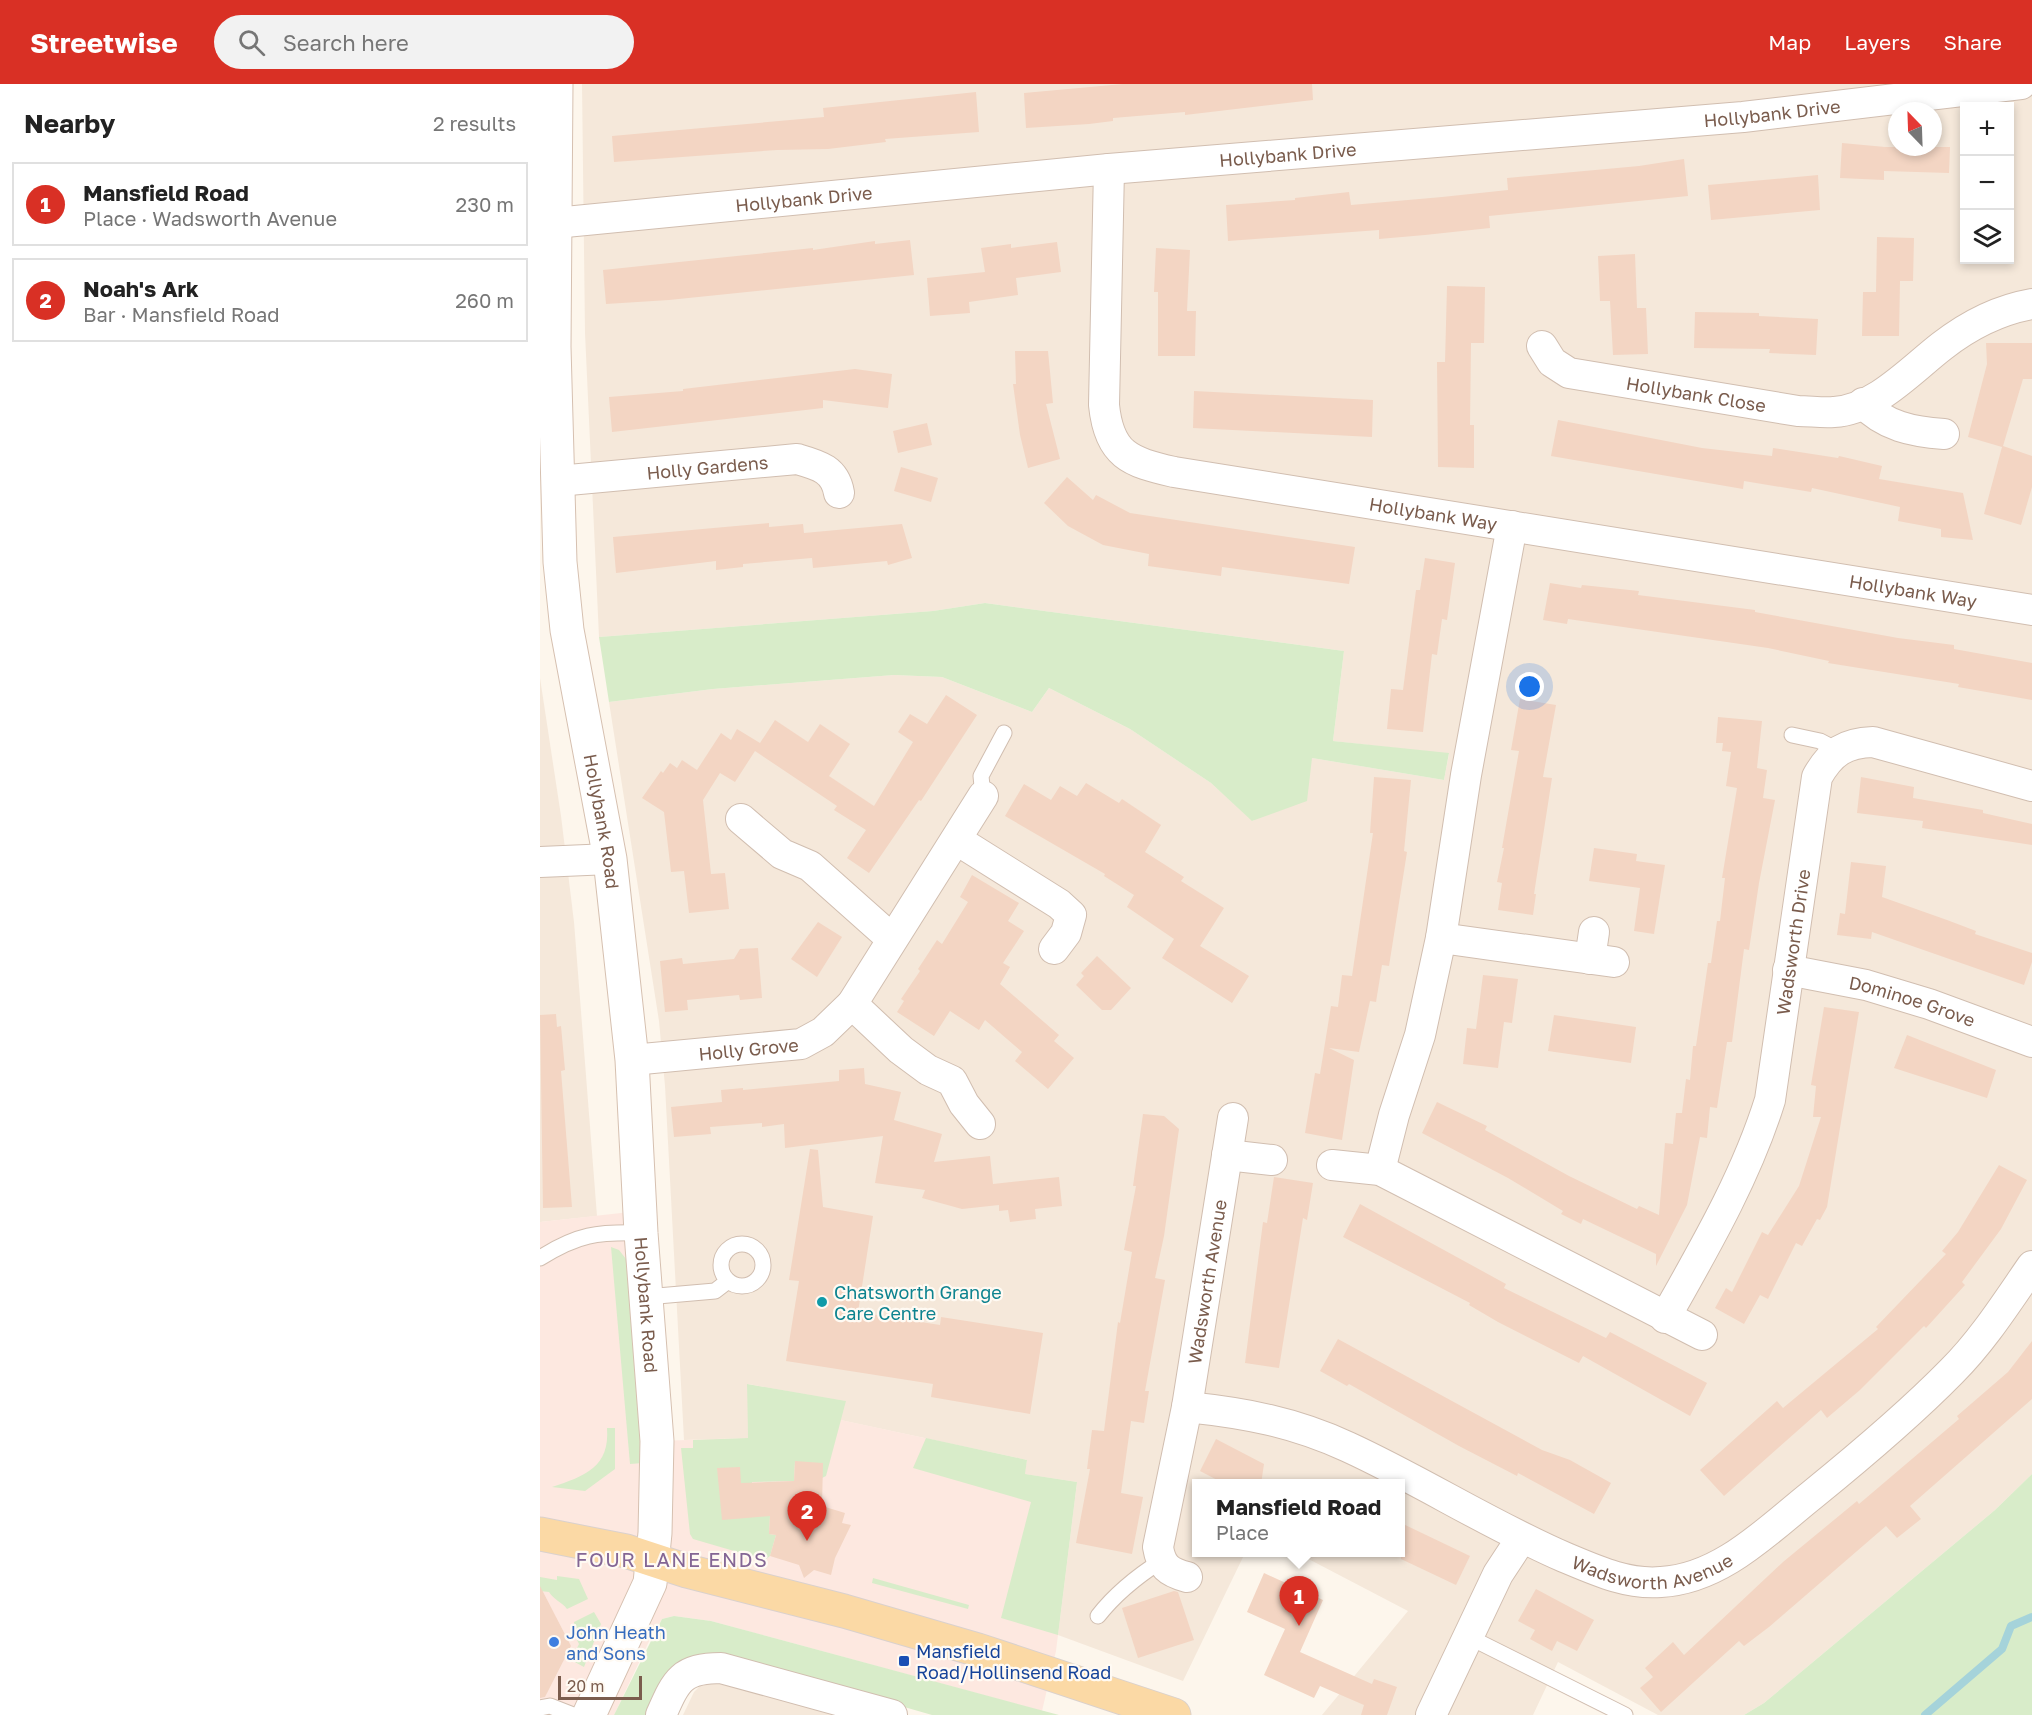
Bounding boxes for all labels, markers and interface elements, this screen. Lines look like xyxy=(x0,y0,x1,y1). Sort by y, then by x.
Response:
search box xyxy=(214,15,634,69)
text: Streetwise xyxy=(30,26,178,59)
icon: search xyxy=(235,26,268,59)
text: Search here xyxy=(283,29,409,56)
text: Map xyxy=(1768,29,1811,55)
text: Layers xyxy=(1844,29,1911,55)
text: Share xyxy=(1944,29,2002,55)
street label: Hollybank Drive xyxy=(1703,95,1842,131)
north arrow xyxy=(1888,102,1942,156)
map controls xyxy=(1960,102,2014,264)
button: + xyxy=(1960,102,2014,156)
text: Nearby xyxy=(24,108,115,139)
text: 2 results xyxy=(433,111,516,135)
street label: Hollybank Drive xyxy=(1218,138,1357,171)
button: − xyxy=(1960,156,2014,210)
text: Mansfield Road xyxy=(83,179,249,206)
street label: Hollybank Drive xyxy=(734,181,873,216)
text: 1 xyxy=(40,192,51,216)
text: 230 m xyxy=(456,192,514,216)
text: Place · Wadsworth Avenue xyxy=(83,206,337,230)
button: layers xyxy=(1960,210,2014,264)
text: Noah's Ark xyxy=(83,275,199,302)
text: 2 xyxy=(39,288,52,312)
text: 260 m xyxy=(455,288,514,312)
text: Bar · Mansfield Road xyxy=(83,302,280,326)
street label: Hollybank Close xyxy=(1625,372,1768,417)
street label: Holly Gardens xyxy=(646,451,769,484)
street label: Hollybank Way xyxy=(1368,493,1499,535)
street label: Hollybank Way xyxy=(1848,570,1979,612)
your location xyxy=(1515,672,1544,701)
street label: Hollybank Road xyxy=(579,752,624,890)
street label: Wadsworth Drive xyxy=(1771,868,1814,1017)
street label: Dominoe Grove xyxy=(1847,971,1978,1031)
street label: Holly Grove xyxy=(697,1033,800,1065)
street label: Wadsworth Avenue xyxy=(1183,1198,1231,1366)
street label: Hollybank Road xyxy=(630,1236,663,1374)
place label: Chatsworth Grange Care Centre xyxy=(834,1281,1002,1324)
marker: Chatsworth Grange Care Centre xyxy=(815,1295,829,1309)
popup xyxy=(1192,1479,1405,1557)
pin: 2 xyxy=(788,1492,826,1541)
text: Mansfield Road xyxy=(1216,1493,1381,1520)
text: Place xyxy=(1216,1520,1269,1544)
street label: Wadsworth Avenue xyxy=(1570,1541,1736,1569)
district label: FOUR LANE ENDS xyxy=(576,1547,768,1571)
text: Wadsworth Avenue xyxy=(1569,1549,1737,1593)
pin: 1 xyxy=(1280,1576,1318,1626)
place label: John Heath and Sons xyxy=(566,1621,666,1664)
marker: John Heath and Sons xyxy=(547,1635,561,1649)
place label: Mansfield Road/Hollinsend Road xyxy=(916,1640,1111,1683)
marker: Mansfield Road/Hollinsend Road xyxy=(897,1654,911,1668)
scale bar xyxy=(558,1673,642,1700)
text: 20 m xyxy=(567,1676,604,1696)

